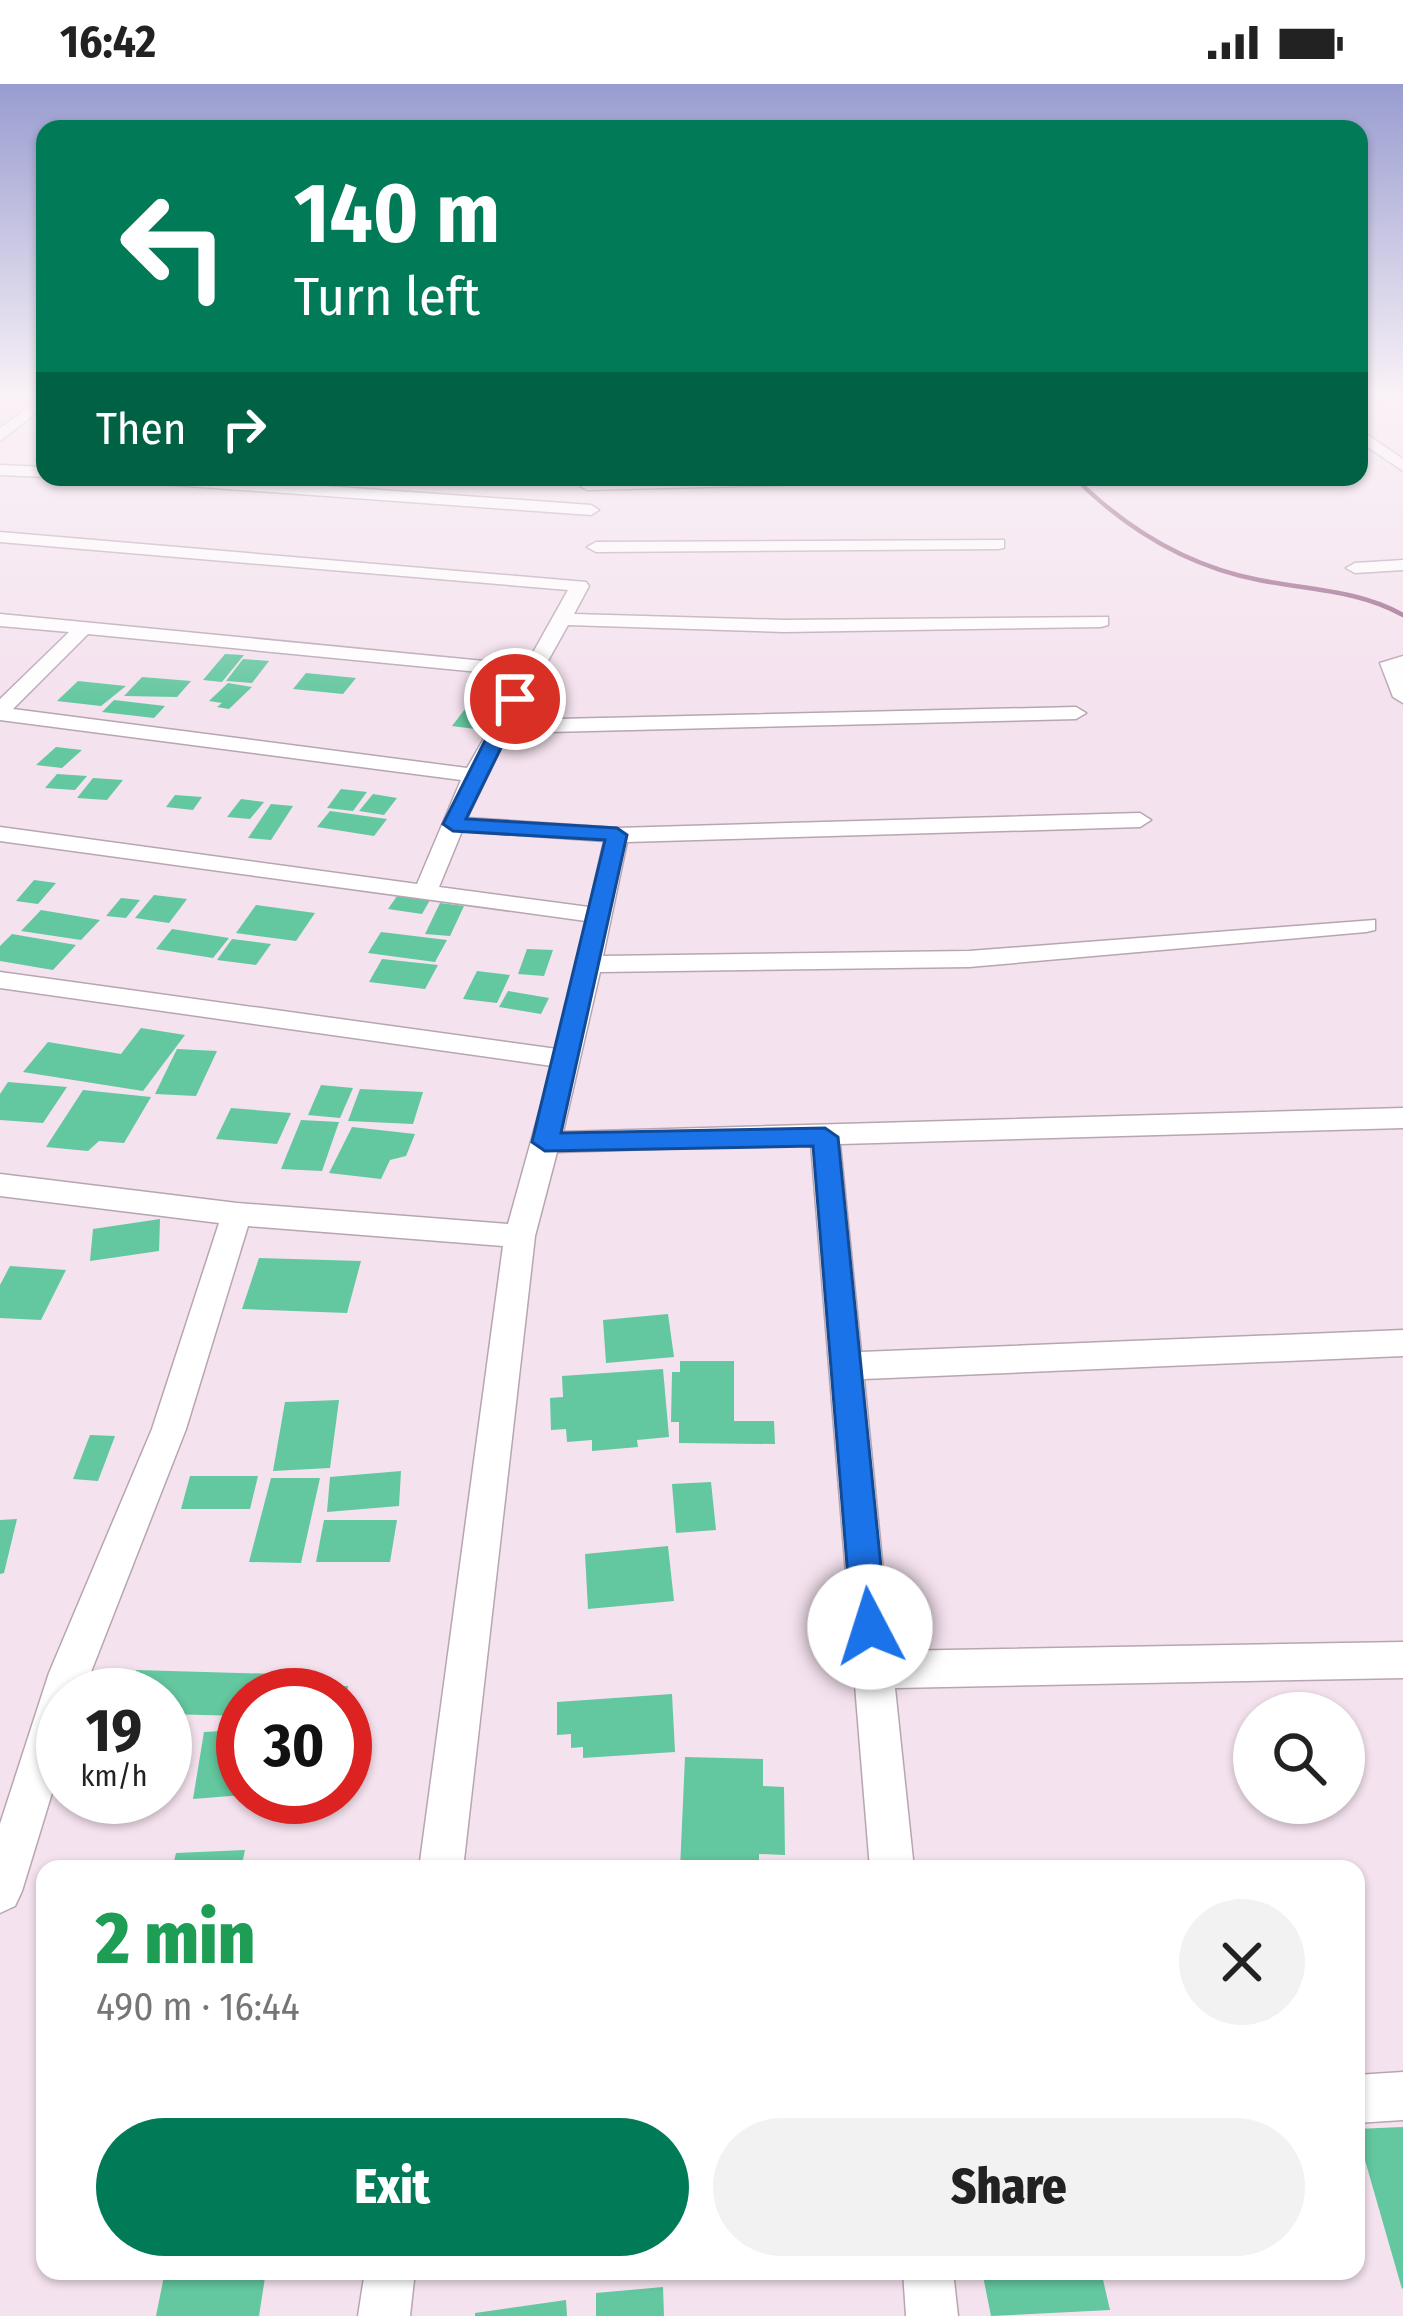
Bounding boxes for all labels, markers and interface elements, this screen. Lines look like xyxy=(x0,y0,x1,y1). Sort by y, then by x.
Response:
text: 16:42 xyxy=(60,15,156,69)
text: 140 m xyxy=(294,163,500,264)
icon: left xyxy=(96,168,252,324)
text: Turn left xyxy=(294,265,480,329)
icon: right xyxy=(211,396,277,462)
text: Then xyxy=(96,402,187,456)
pin xyxy=(464,648,566,750)
icon: arrive xyxy=(482,666,548,732)
position arrow xyxy=(807,1564,933,1690)
speed limit sign: 30 xyxy=(216,1668,372,1824)
map controls xyxy=(1233,1692,1365,1824)
button: search xyxy=(1233,1692,1365,1824)
text: 19 xyxy=(86,1695,142,1767)
text: km/h xyxy=(81,1758,147,1794)
text: 2 min xyxy=(96,1896,255,1982)
button: close xyxy=(1179,1899,1305,2025)
text: 490 m · 16:44 xyxy=(96,1984,300,2030)
button: Exit xyxy=(96,2118,689,2256)
button: Share xyxy=(713,2118,1305,2256)

